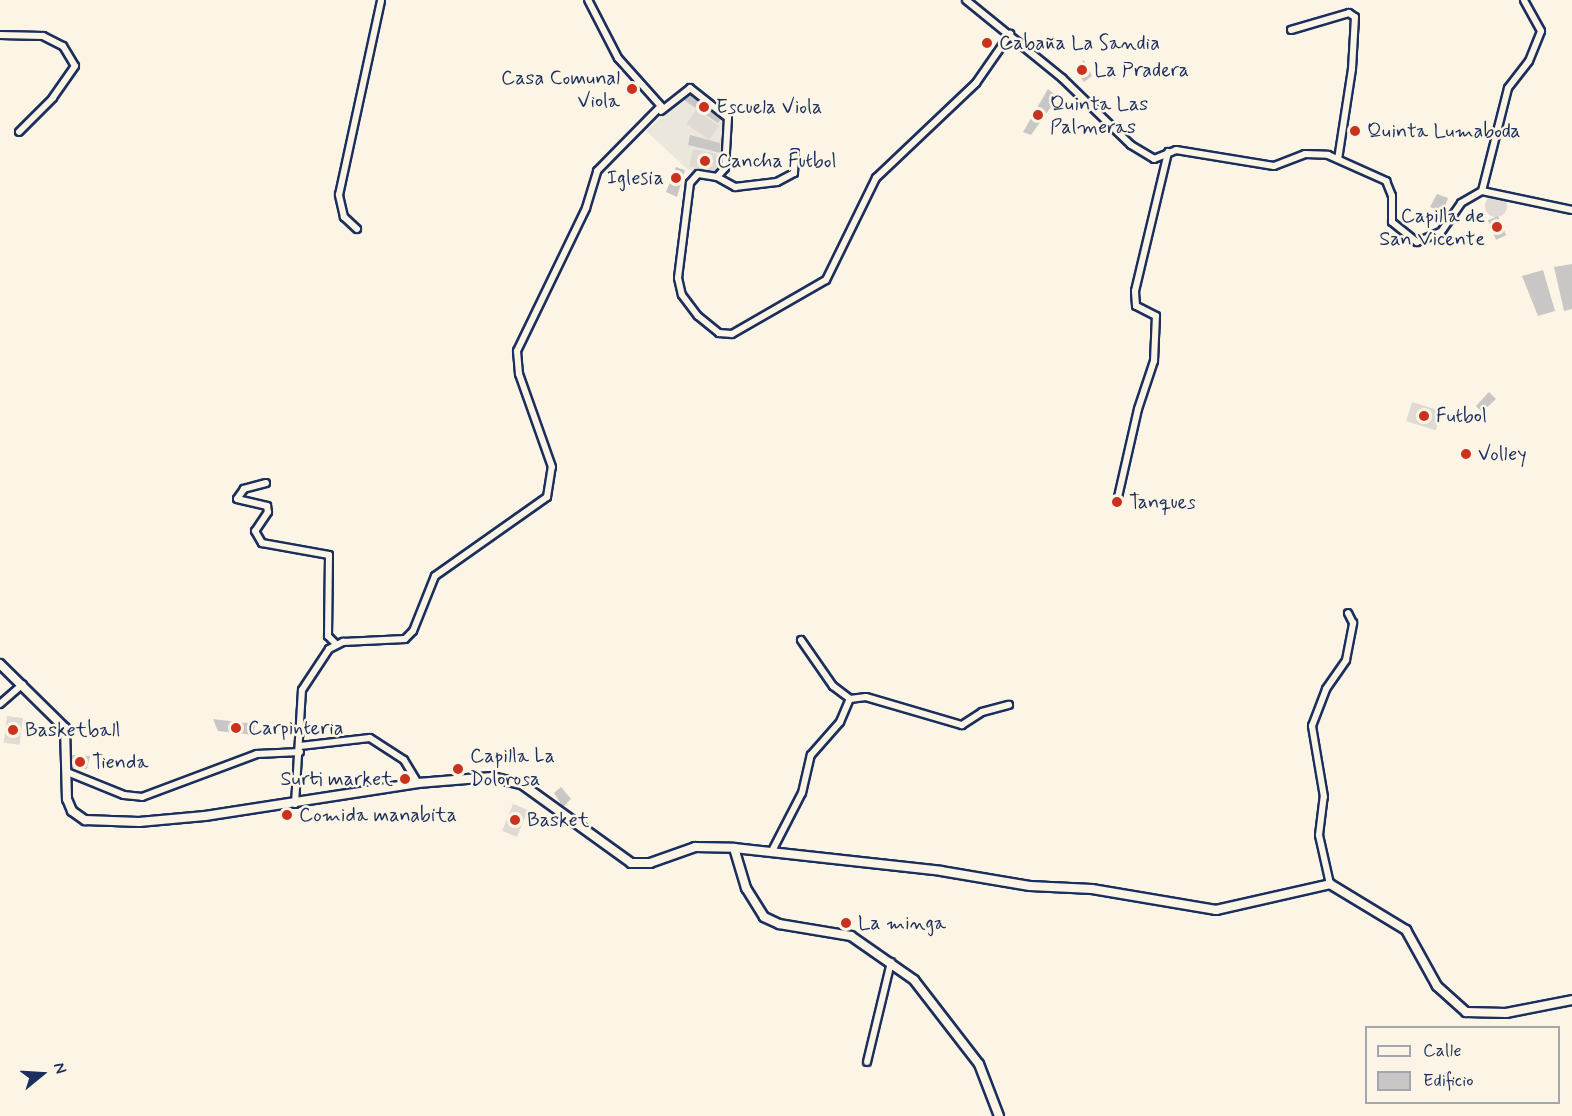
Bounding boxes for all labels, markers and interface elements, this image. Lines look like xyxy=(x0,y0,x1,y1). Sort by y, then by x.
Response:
place label: Cabaña La Sandia xyxy=(999,31,1159,55)
marker: Cabaña La Sandia xyxy=(980,36,994,50)
place label: La Pradera xyxy=(1094,58,1192,82)
marker: La Pradera xyxy=(1075,63,1089,77)
place label: Casa Comunal Viola xyxy=(490,66,620,113)
marker: Casa Comunal Viola xyxy=(625,82,639,96)
place label: Quinta Las Palmeras xyxy=(1050,92,1148,139)
place label: Escuela Viola xyxy=(716,95,824,119)
marker: Escuela Viola xyxy=(697,100,711,114)
marker: Quinta Las Palmeras xyxy=(1031,108,1045,122)
place label: Quinta Lumaboda xyxy=(1367,119,1521,143)
marker: Quinta Lumaboda xyxy=(1348,124,1362,138)
place label: Cancha Futbol xyxy=(717,149,839,173)
marker: Cancha Futbol xyxy=(698,154,712,168)
place label: Iglesia xyxy=(607,166,664,190)
marker: Iglesia xyxy=(669,171,683,185)
place label: Capilla de San Vicente xyxy=(1375,204,1485,251)
marker: Capilla de San Vicente xyxy=(1490,220,1504,234)
place label: Futbol xyxy=(1436,404,1487,428)
marker: Futbol xyxy=(1417,409,1431,423)
place label: Volley xyxy=(1478,442,1527,466)
marker: Volley xyxy=(1459,447,1473,461)
place label: Tanques xyxy=(1129,490,1196,514)
marker: Tanques xyxy=(1110,495,1124,509)
place label: Carpinteria xyxy=(248,716,344,740)
place label: Basketball xyxy=(25,718,120,742)
marker: Carpinteria xyxy=(229,721,243,735)
marker: Basketball xyxy=(6,723,20,737)
place label: Capilla La Dolorosa xyxy=(470,745,557,792)
place label: Tienda xyxy=(92,750,148,774)
marker: Tienda xyxy=(73,755,87,769)
marker: Capilla La Dolorosa xyxy=(451,762,465,776)
place label: Surti market xyxy=(281,767,393,791)
marker: Surti market xyxy=(398,772,412,786)
place label: Comida manabita xyxy=(299,803,457,827)
marker: Comida manabita xyxy=(280,808,294,822)
place label: Basket xyxy=(527,808,590,832)
marker: Basket xyxy=(508,813,522,827)
place label: La minga xyxy=(858,911,937,935)
marker: La minga xyxy=(839,916,853,930)
legend xyxy=(1365,1026,1560,1104)
text: Calle xyxy=(1423,1039,1462,1063)
north arrow xyxy=(12,1044,72,1104)
text: N xyxy=(48,1060,71,1077)
text: Edificio xyxy=(1423,1069,1474,1093)

